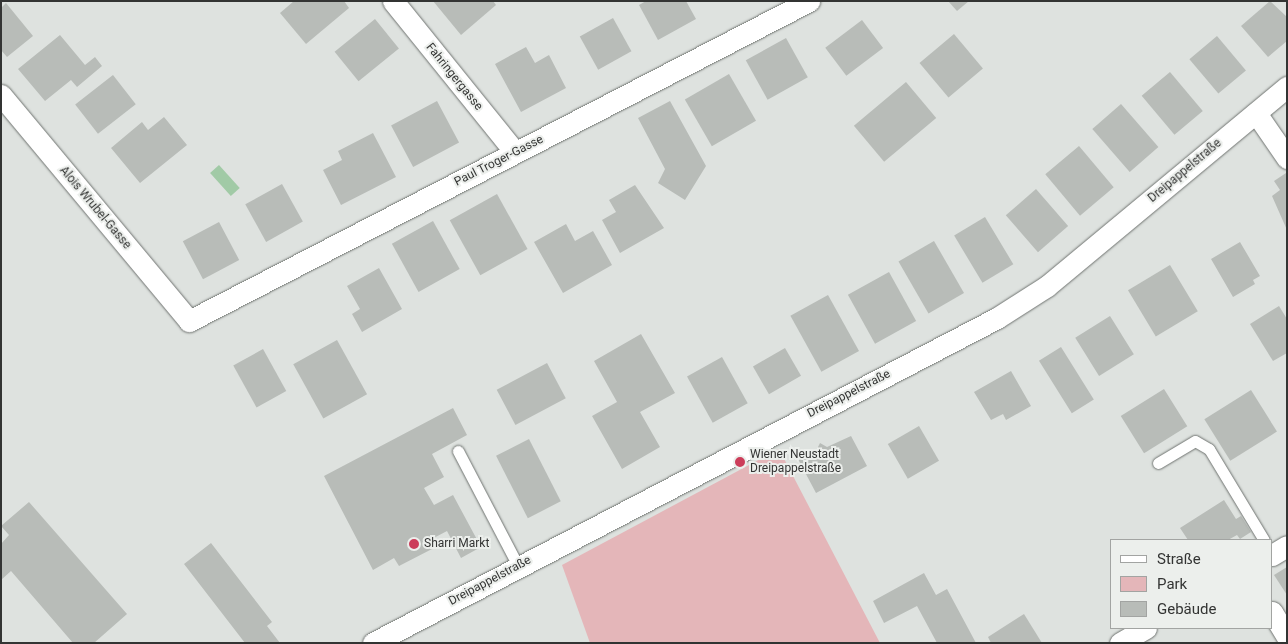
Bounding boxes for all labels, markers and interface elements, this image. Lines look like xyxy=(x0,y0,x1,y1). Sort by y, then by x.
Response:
street label: Fahringergasse xyxy=(423,41,485,113)
street label: Paul Troger-Gasse xyxy=(452,132,546,190)
street label: Dreipappelstraße xyxy=(1145,136,1225,206)
street label: Alois Wrubel-Gasse xyxy=(56,164,134,252)
street label: Dreipappelstraße xyxy=(805,367,893,421)
place label: Wiener Neustadt Dreipappelstraße xyxy=(750,448,841,476)
marker: Wiener Neustadt Dreipappelstraße xyxy=(734,456,746,468)
place label: Sharri Markt xyxy=(424,537,489,551)
marker: Sharri Markt xyxy=(408,538,420,550)
legend xyxy=(1110,539,1273,629)
text: Straße xyxy=(1157,550,1201,568)
street label: Dreipappelstraße xyxy=(446,553,534,609)
text: Park xyxy=(1157,575,1187,593)
text: Gebäude xyxy=(1157,600,1216,618)

